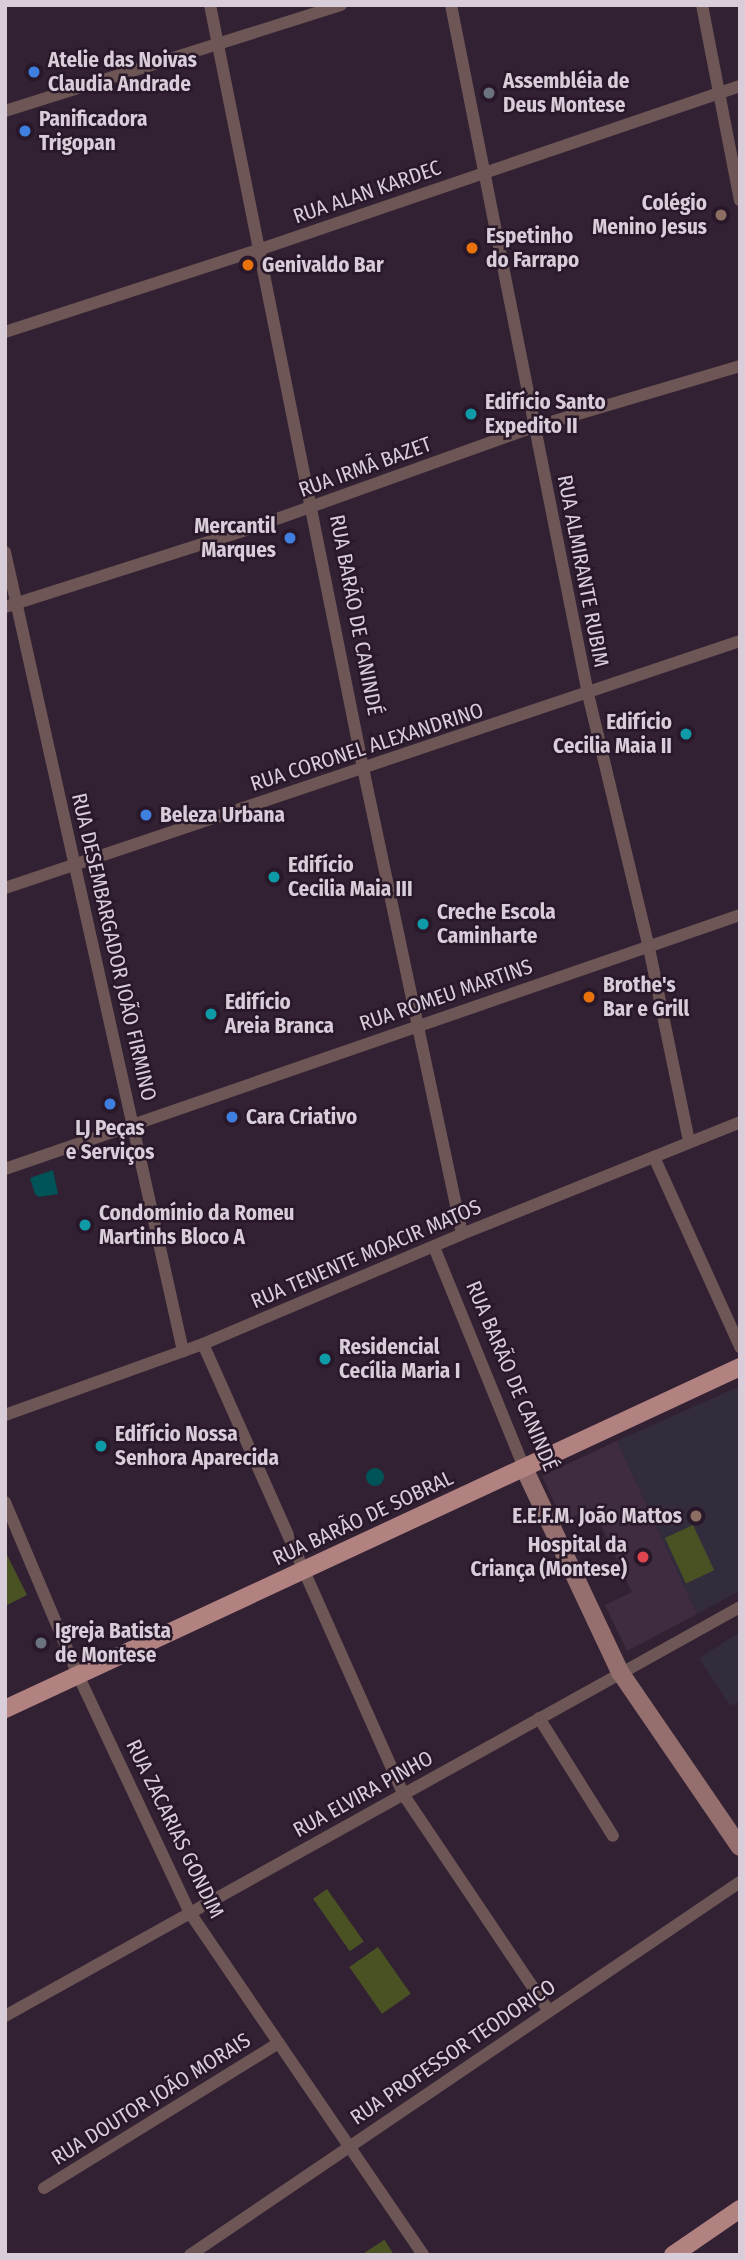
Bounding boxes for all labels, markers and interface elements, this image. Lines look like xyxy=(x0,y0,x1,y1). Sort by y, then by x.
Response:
place label: Atelie das Noivas Claudia Andrade xyxy=(48,47,197,97)
marker: Atelie das Noivas Claudia Andrade xyxy=(26,64,42,80)
place label: Assembléia de Deus Montese xyxy=(503,68,629,118)
marker: Assembléia de Deus Montese xyxy=(481,85,497,101)
place label: Panificadora Trigopan xyxy=(39,106,147,156)
marker: Panificadora Trigopan xyxy=(17,123,33,139)
street label: RUA ALAN KARDEC xyxy=(290,155,444,229)
place label: Colégio Menino Jesus xyxy=(592,190,707,240)
marker: Colégio Menino Jesus xyxy=(713,207,729,223)
place label: Espetinho do Farrapo xyxy=(486,223,579,273)
marker: Espetinho do Farrapo xyxy=(464,240,480,256)
place label: Genivaldo Bar xyxy=(262,252,384,278)
marker: Genivaldo Bar xyxy=(240,257,256,273)
place label: Edifício Santo Expedito II xyxy=(485,389,606,439)
marker: Edifício Santo Expedito II xyxy=(463,406,479,422)
street label: RUA IRMÃ BAZET xyxy=(295,431,435,503)
street label: RUA ALMIRANTE RUBIM xyxy=(552,473,614,669)
street label: RUA BARÃO DE CANINDÉ xyxy=(324,512,388,718)
place label: Mercantil Marques xyxy=(194,513,276,563)
marker: Mercantil Marques xyxy=(282,530,298,546)
street label: RUA CORONEL ALEXANDRINO xyxy=(247,697,487,797)
place label: Edifício Cecilia Maia II xyxy=(553,709,672,759)
marker: Edifício Cecilia Maia II xyxy=(678,726,694,742)
street label: RUA DESEMBARGADOR JOÃO FIRMINO xyxy=(66,791,162,1103)
place label: Beleza Urbana xyxy=(160,802,285,828)
marker: Beleza Urbana xyxy=(138,807,154,823)
place label: Edifício Cecilia Maia III xyxy=(288,852,413,902)
marker: Edifício Cecilia Maia III xyxy=(266,869,282,885)
place label: Creche Escola Caminharte xyxy=(437,899,556,949)
marker: Creche Escola Caminharte xyxy=(415,916,431,932)
street label: RUA ROMEU MARTINS xyxy=(356,954,536,1036)
place label: Brothe's Bar e Grill xyxy=(603,972,689,1022)
place label: Edifício Areia Branca xyxy=(225,989,334,1039)
marker: Brothe's Bar e Grill xyxy=(581,989,597,1005)
marker: Edifício Areia Branca xyxy=(203,1006,219,1022)
marker: LJ Peças e Serviços xyxy=(102,1096,118,1112)
place label: Cara Criativo xyxy=(246,1104,357,1130)
marker: Cara Criativo xyxy=(224,1109,240,1125)
place label: LJ Peças e Serviços xyxy=(66,1115,154,1165)
street label: RUA TENENTE MOACIR MATOS xyxy=(247,1194,485,1314)
place label: Condomínio da Romeu Martinhs Bloco A xyxy=(99,1200,294,1250)
marker: Condomínio da Romeu Martinhs Bloco A xyxy=(77,1217,93,1233)
street label: RUA BARÃO DE CANINDÉ xyxy=(461,1277,563,1475)
place label: Residencial Cecília Maria I xyxy=(339,1334,460,1384)
marker: Residencial Cecília Maria I xyxy=(317,1351,333,1367)
place label: Edifício Nossa Senhora Aparecida xyxy=(115,1421,279,1471)
marker: Edifício Nossa Senhora Aparecida xyxy=(93,1438,109,1454)
street label: RUA BARÃO DE SOBRAL xyxy=(269,1465,457,1571)
place label: E.E.F.M. João Mattos xyxy=(512,1503,682,1529)
marker: E.E.F.M. João Mattos xyxy=(688,1508,704,1524)
place label: Hospital da Criança (Montese) xyxy=(470,1532,627,1582)
marker: Hospital da Criança (Montese) xyxy=(633,1547,653,1567)
place label: Igreja Batista de Montese xyxy=(55,1618,171,1668)
marker: Igreja Batista de Montese xyxy=(33,1635,49,1651)
street label: RUA ZACARIAS GONDIM xyxy=(121,1735,229,1923)
street label: RUA ELVIRA PINHO xyxy=(289,1745,437,1843)
street label: RUA PROFESSOR TEODORICO xyxy=(346,1974,560,2130)
street label: RUA DOUTOR JOÃO MORAIS xyxy=(47,2027,255,2171)

